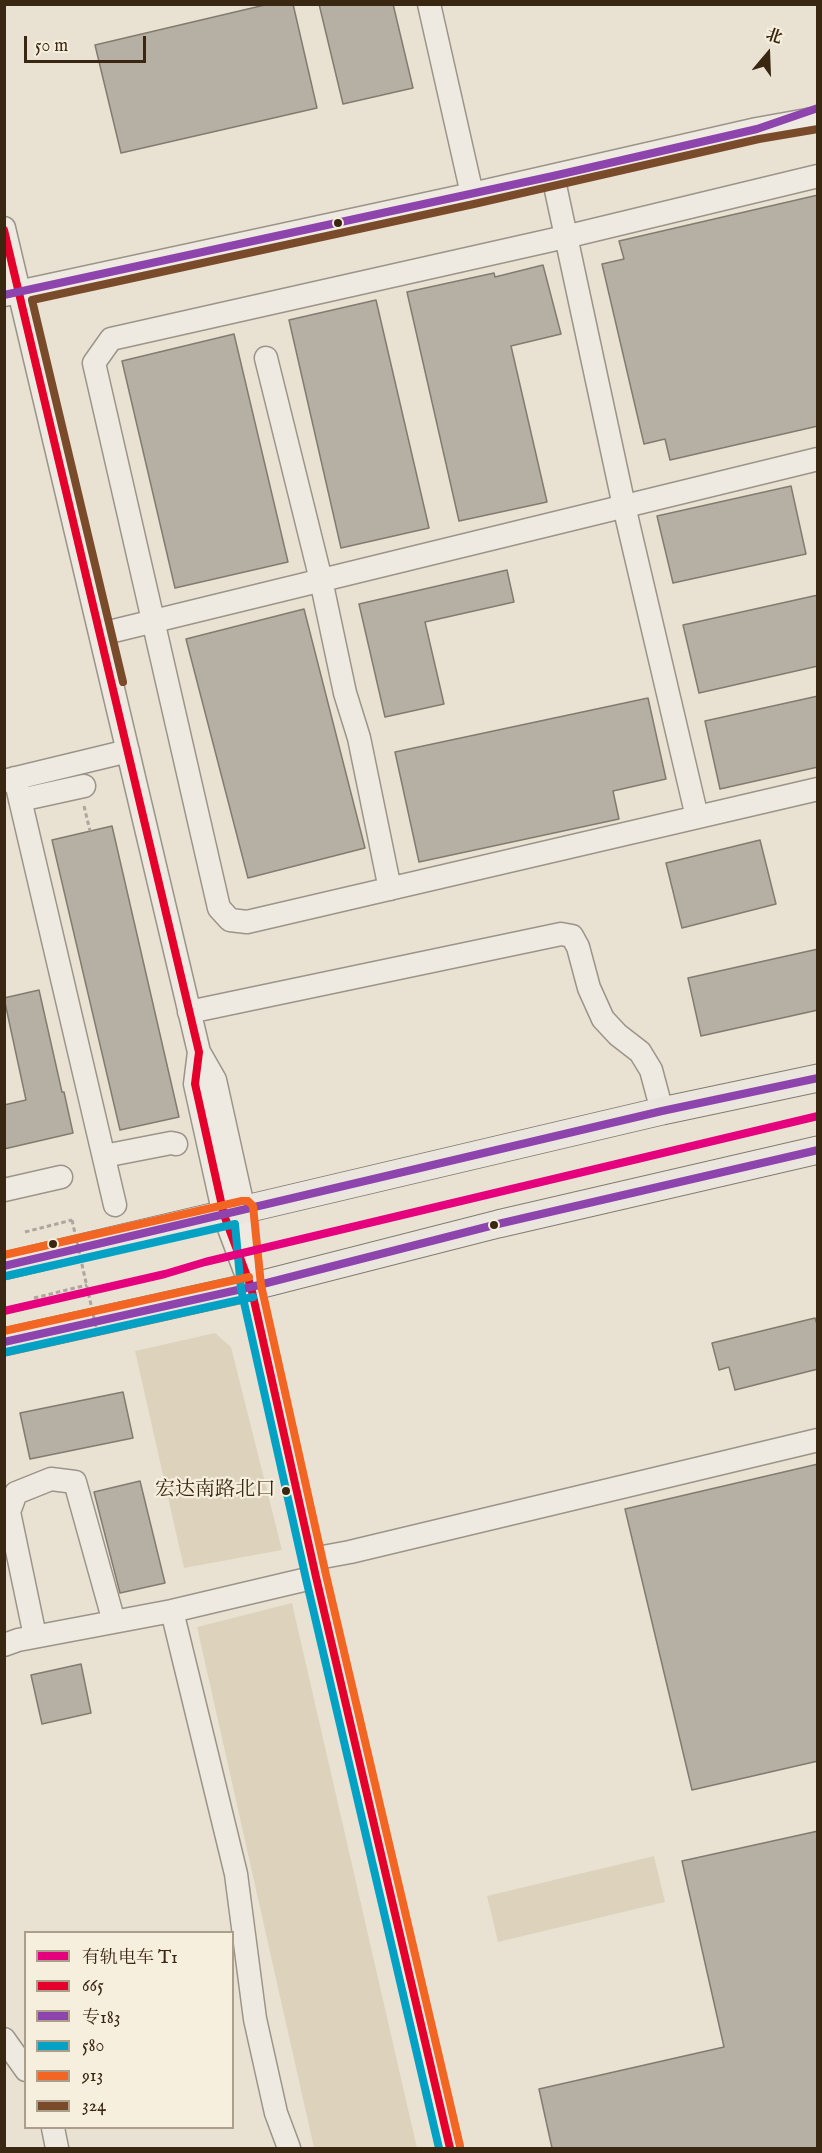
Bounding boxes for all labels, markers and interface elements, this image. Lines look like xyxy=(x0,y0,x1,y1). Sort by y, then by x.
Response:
scale bar xyxy=(27,24,148,62)
north arrow xyxy=(738,24,798,84)
text: 北 xyxy=(763,25,785,49)
text: 50 m xyxy=(35,35,68,58)
unlabelled marker xyxy=(332,217,344,229)
unlabelled marker xyxy=(488,1219,500,1231)
unlabelled marker xyxy=(47,1238,59,1250)
place label: 宏达南路北口 xyxy=(155,1479,275,1503)
marker: 宏达南路北口 xyxy=(280,1485,292,1497)
legend xyxy=(24,1931,234,2129)
text: 有轨电车 T1 xyxy=(82,1947,178,1970)
text: 665 xyxy=(82,1975,104,1998)
text: 专183 xyxy=(82,2007,121,2030)
text: 580 xyxy=(82,2035,104,2058)
text: 913 xyxy=(82,2065,103,2088)
text: 324 xyxy=(82,2095,106,2118)

